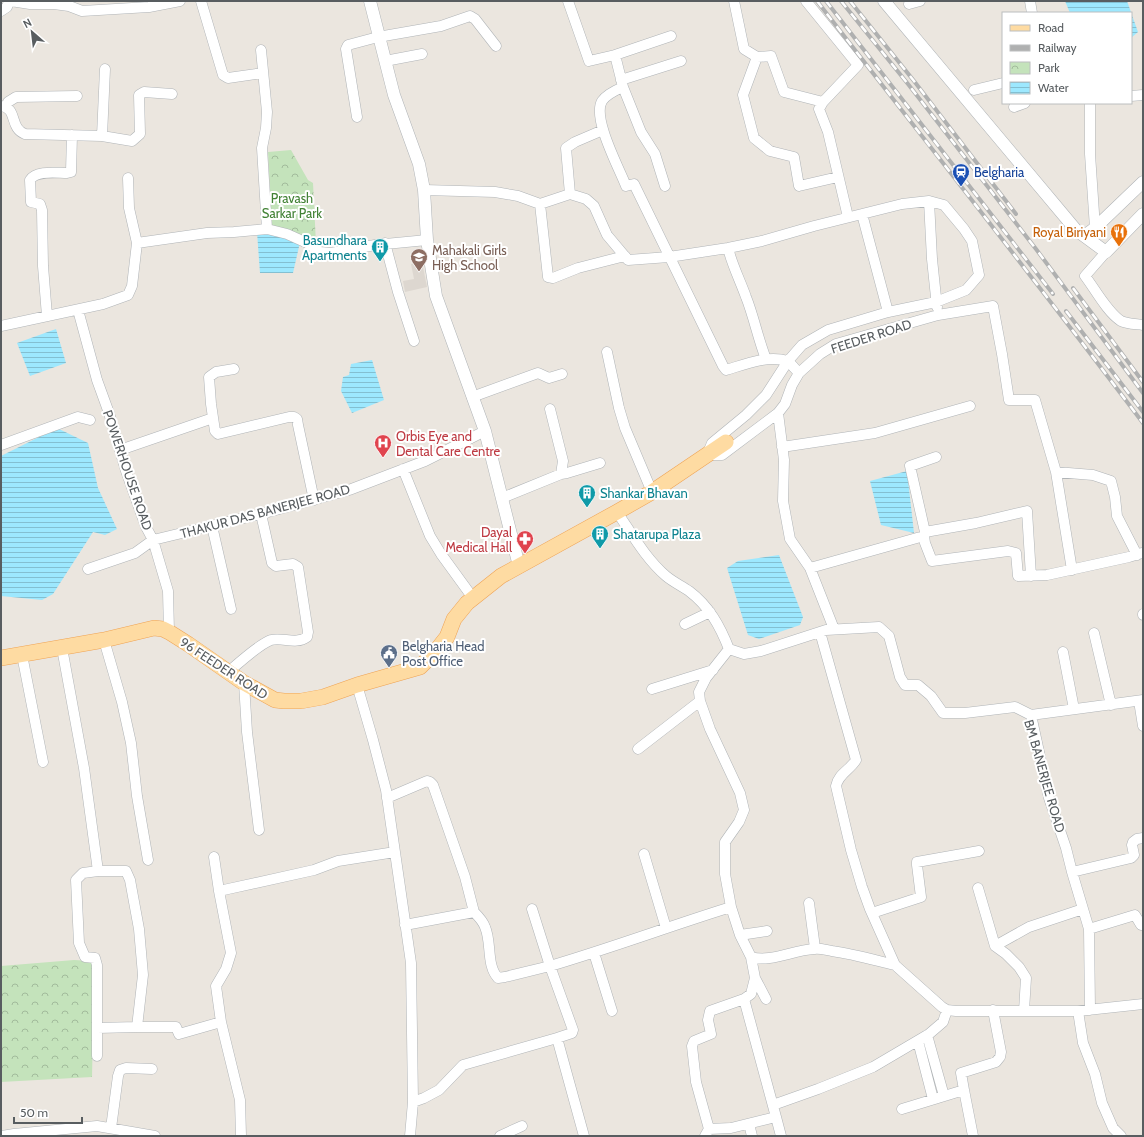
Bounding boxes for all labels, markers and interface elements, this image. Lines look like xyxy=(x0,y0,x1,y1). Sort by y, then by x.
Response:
north arrow xyxy=(12,12,52,52)
legend xyxy=(1002,12,1132,104)
text: N xyxy=(21,15,34,31)
text: Road xyxy=(1038,20,1064,35)
text: Railway xyxy=(1038,40,1076,55)
text: Park xyxy=(1038,60,1060,75)
text: Water xyxy=(1038,80,1069,95)
station icon: Belgharia xyxy=(951,162,971,187)
place label: Belgharia xyxy=(974,164,1025,180)
park label: Pravash Sarkar Park xyxy=(262,190,322,221)
restaurant icon: Royal Biriyani xyxy=(1109,222,1129,247)
place label: Royal Biriyani xyxy=(1033,224,1106,240)
place label: Basundhara Apartments xyxy=(302,232,368,263)
building icon: Basundhara Apartments xyxy=(370,237,390,262)
place label: Mahakali Girls High School xyxy=(432,242,507,273)
school or university icon: Mahakali Girls High School xyxy=(409,247,429,272)
street label: FEEDER ROAD xyxy=(829,315,913,357)
street label: POWERHOUSE ROAD xyxy=(100,408,156,532)
place label: Orbis Eye and Dental Care Centre xyxy=(396,428,501,459)
hospital icon: Orbis Eye and Dental Care Centre xyxy=(373,433,393,458)
street label: THAKUR DAS BANERJEE ROAD xyxy=(178,481,352,541)
building icon: Shankar Bhavan xyxy=(577,483,597,508)
place label: Shankar Bhavan xyxy=(600,485,688,501)
place label: Dayal Medical Hall xyxy=(445,524,512,555)
building icon: Shatarupa Plaza xyxy=(590,524,610,549)
place label: Shatarupa Plaza xyxy=(613,526,701,542)
pharmacy icon: Dayal Medical Hall xyxy=(515,529,535,554)
street label: 96 FEEDER ROAD xyxy=(177,634,271,702)
place label: Belgharia Head Post Office xyxy=(402,638,484,669)
public building icon: Belgharia Head Post Office xyxy=(379,643,399,668)
street label: BM BANERJEE ROAD xyxy=(1021,718,1069,834)
scale bar xyxy=(14,1099,82,1125)
text: 50 m xyxy=(20,1105,48,1120)

